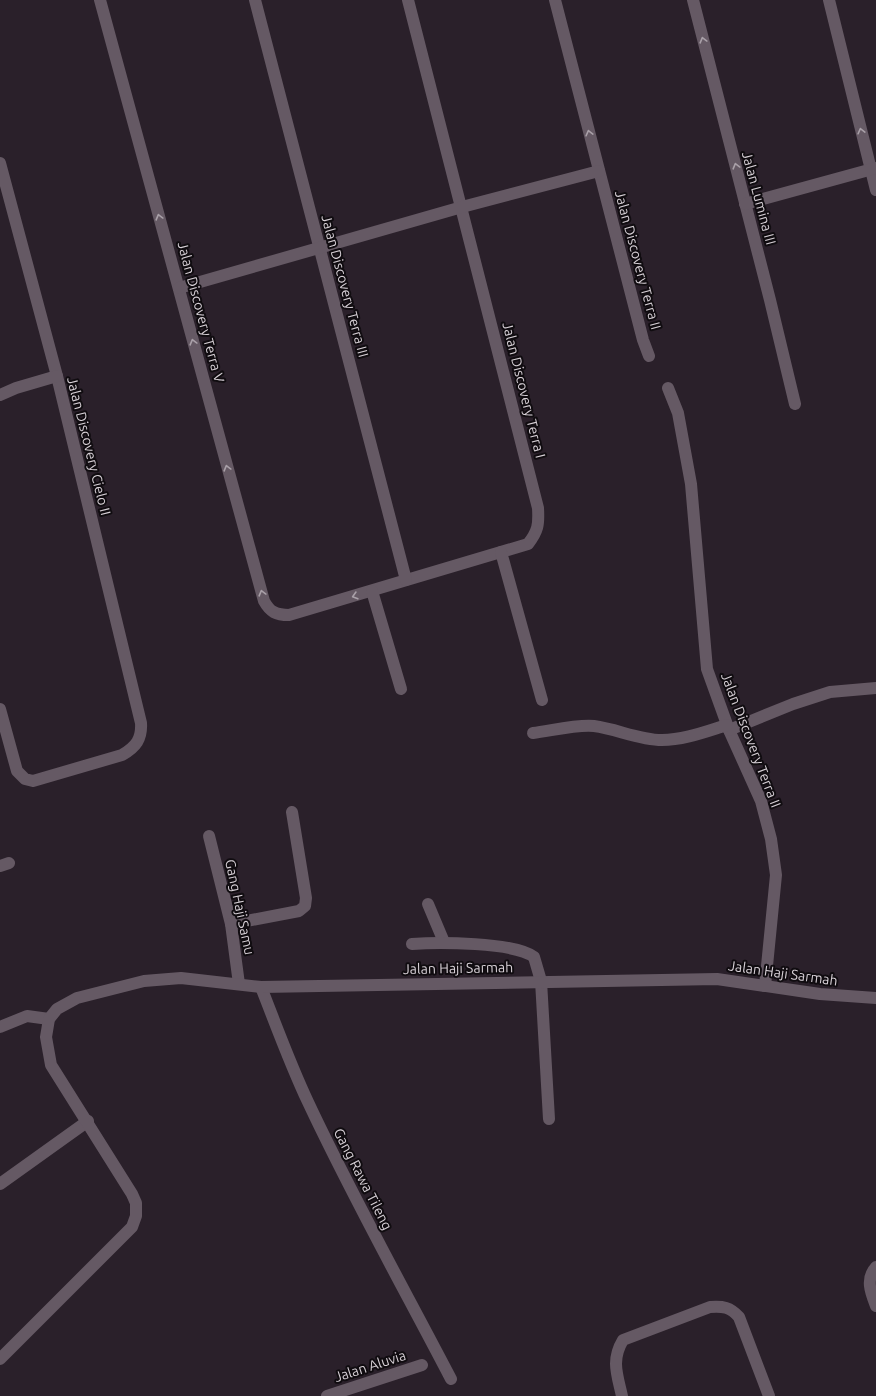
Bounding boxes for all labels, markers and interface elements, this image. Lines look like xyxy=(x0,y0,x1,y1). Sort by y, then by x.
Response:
one-way arrow xyxy=(699,37,708,44)
one-way arrow xyxy=(857,128,865,135)
one-way arrow xyxy=(585,130,594,137)
street label: Jalan Lumina III xyxy=(739,150,779,246)
one-way arrow xyxy=(732,163,740,169)
street label: Jalan Discovery Terra II xyxy=(612,189,664,331)
street label: Jalan Discovery Terra III xyxy=(318,213,372,359)
one-way arrow xyxy=(155,214,164,221)
street label: Jalan Discovery Terra V xyxy=(175,240,228,384)
street label: Jalan Discovery Terra I xyxy=(499,320,549,460)
one-way arrow xyxy=(190,339,198,346)
street label: Jalan Discovery Cielo II xyxy=(64,375,114,517)
one-way arrow xyxy=(224,465,232,471)
one-way arrow xyxy=(258,590,266,597)
one-way arrow xyxy=(352,591,359,600)
street label: Jalan Discovery Terra II xyxy=(718,670,784,810)
street label: Gang Haji Samu xyxy=(222,858,258,956)
street label: Jalan Haji Sarmah xyxy=(727,957,839,989)
street label: Jalan Haji Sarmah xyxy=(403,959,513,977)
street label: Gang Rawa Tileng xyxy=(330,1126,396,1232)
street label: Jalan Aluvia xyxy=(332,1347,408,1385)

